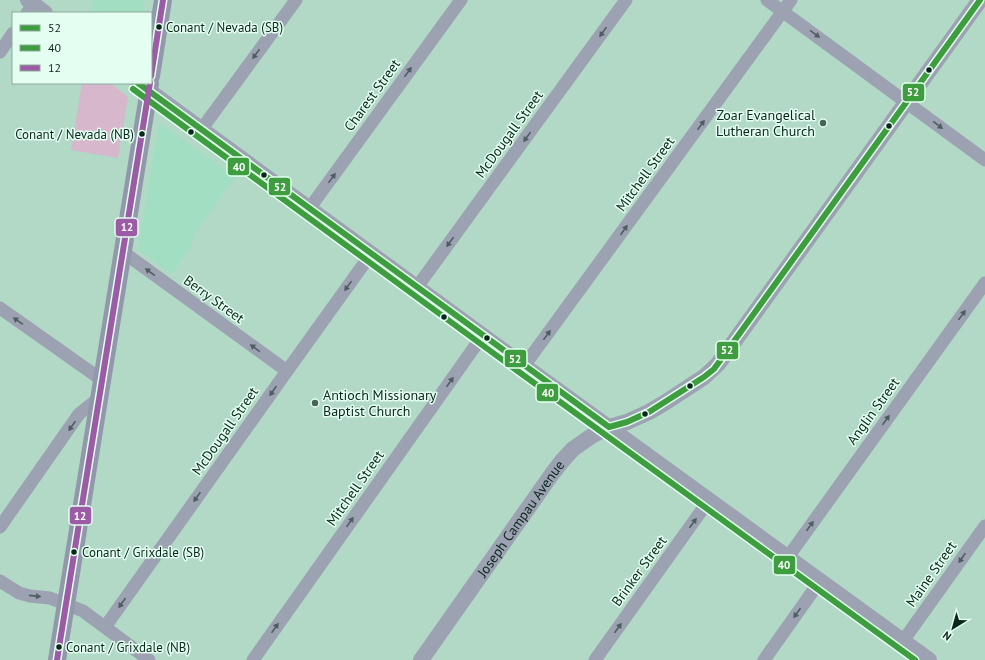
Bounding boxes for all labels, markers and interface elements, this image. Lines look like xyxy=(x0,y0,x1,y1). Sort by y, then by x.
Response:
legend xyxy=(12,12,152,84)
place label: Conant / Nevada (SB) xyxy=(166,19,283,36)
text: 52 xyxy=(48,20,61,35)
marker: Conant / Nevada (SB) xyxy=(154,22,164,32)
one-way arrow xyxy=(599,26,607,37)
one-way arrow xyxy=(809,30,820,38)
text: 40 xyxy=(48,40,62,55)
one-way arrow xyxy=(252,49,260,60)
street label: Charest Street xyxy=(340,55,404,135)
text: 12 xyxy=(48,60,61,75)
unlabelled marker xyxy=(924,65,934,75)
one-way arrow xyxy=(404,67,413,78)
line badge: 52 xyxy=(902,83,925,102)
text: 52 xyxy=(907,85,919,99)
street label: McDougall Street xyxy=(471,87,547,181)
place label: Zoar Evangelical Lutheran Church xyxy=(716,106,815,140)
marker: Zoar Evangelical Lutheran Church xyxy=(818,118,828,128)
one-way arrow xyxy=(696,119,705,130)
unlabelled marker xyxy=(884,121,894,131)
one-way arrow xyxy=(933,121,944,129)
place label: Conant / Nevada (NB) xyxy=(15,126,134,143)
unlabelled marker xyxy=(186,127,196,137)
marker: Conant / Nevada (NB) xyxy=(137,129,147,139)
one-way arrow xyxy=(523,131,531,142)
street label: Mitchell Street xyxy=(612,133,678,215)
line badge: 40 xyxy=(227,157,250,176)
text: 40 xyxy=(233,160,245,174)
unlabelled marker xyxy=(259,170,269,180)
one-way arrow xyxy=(328,172,336,183)
line badge: 52 xyxy=(268,177,291,196)
text: 52 xyxy=(274,180,286,194)
line badge: 12 xyxy=(115,218,138,237)
text: 12 xyxy=(121,220,133,234)
one-way arrow xyxy=(620,224,628,235)
one-way arrow xyxy=(446,236,454,247)
one-way arrow xyxy=(145,268,155,276)
street label: Berry Street xyxy=(180,271,248,327)
one-way arrow xyxy=(344,280,353,291)
one-way arrow xyxy=(958,309,966,320)
unlabelled marker xyxy=(439,312,449,322)
one-way arrow xyxy=(13,317,23,325)
one-way arrow xyxy=(543,329,551,340)
unlabelled marker xyxy=(482,333,492,343)
line badge: 52 xyxy=(716,341,739,360)
text: 52 xyxy=(721,343,733,357)
one-way arrow xyxy=(250,344,261,352)
line badge: 52 xyxy=(504,349,527,368)
text: 52 xyxy=(509,352,521,366)
street label: Anglin Street xyxy=(843,374,903,448)
one-way arrow xyxy=(446,377,454,387)
unlabelled marker xyxy=(685,381,695,391)
street label: McDougall Street xyxy=(188,383,262,479)
line badge: 40 xyxy=(536,383,559,402)
one-way arrow xyxy=(269,386,277,396)
place label: Antioch Missionary Baptist Church xyxy=(323,386,437,420)
text: 40 xyxy=(542,386,554,400)
marker: Antioch Missionary Baptist Church xyxy=(310,398,320,408)
unlabelled marker xyxy=(640,409,650,419)
one-way arrow xyxy=(882,415,890,425)
one-way arrow xyxy=(67,420,76,431)
street label: Mitchell Street xyxy=(322,447,388,529)
street label: Joseph Campau Avenue xyxy=(473,457,568,581)
one-way arrow xyxy=(193,492,201,503)
line badge: 12 xyxy=(69,506,92,525)
text: 12 xyxy=(74,509,86,523)
one-way arrow xyxy=(346,517,354,527)
one-way arrow xyxy=(689,517,698,528)
one-way arrow xyxy=(806,520,814,531)
street label: Brinker Street xyxy=(608,532,671,610)
street label: Maine Street xyxy=(902,537,960,610)
place label: Conant / Grixdale (SB) xyxy=(82,544,204,561)
marker: Conant / Grixdale (SB) xyxy=(69,547,79,557)
one-way arrow xyxy=(958,552,967,563)
line badge: 40 xyxy=(773,555,796,575)
text: 40 xyxy=(778,558,790,572)
one-way arrow xyxy=(29,593,41,600)
one-way arrow xyxy=(118,598,126,609)
one-way arrow xyxy=(793,607,801,618)
north arrow xyxy=(933,608,973,648)
one-way arrow xyxy=(271,623,279,633)
one-way arrow xyxy=(614,623,622,634)
text: N xyxy=(940,628,954,644)
place label: Conant / Grixdale (NB) xyxy=(66,639,190,656)
marker: Conant / Grixdale (NB) xyxy=(54,642,64,652)

